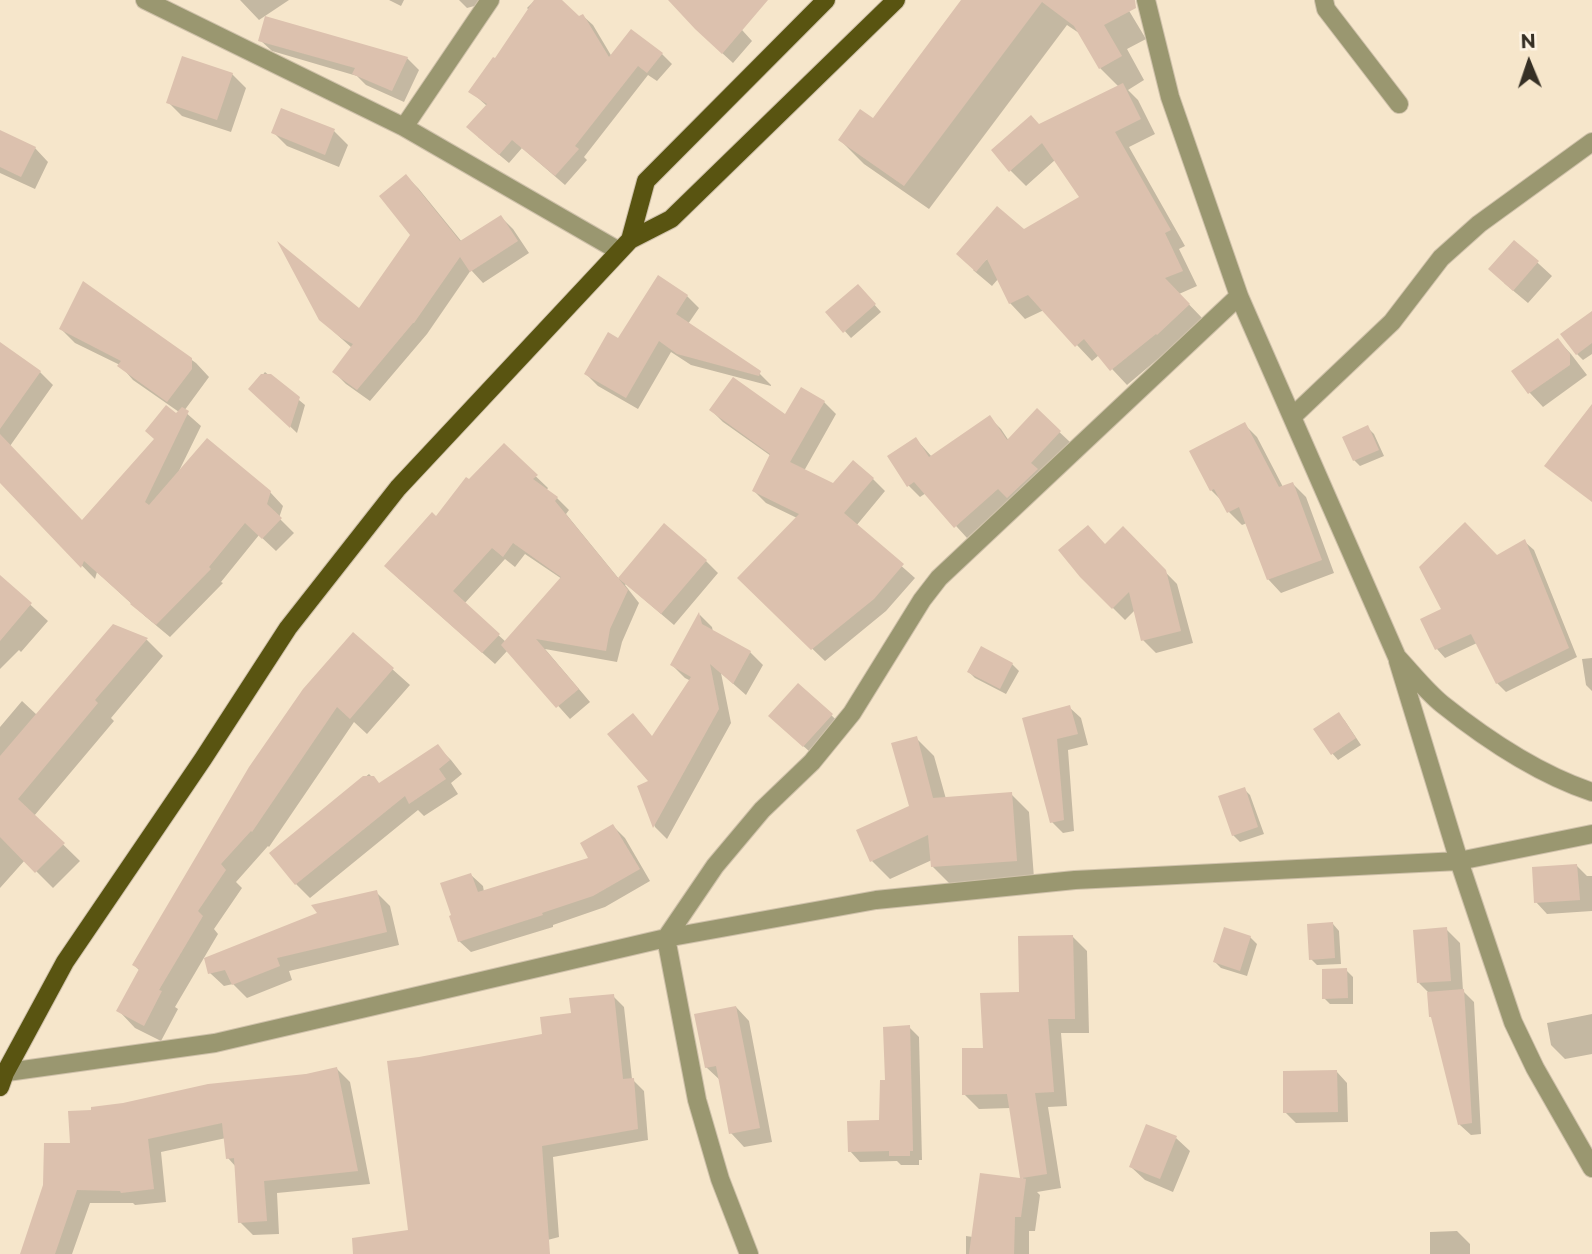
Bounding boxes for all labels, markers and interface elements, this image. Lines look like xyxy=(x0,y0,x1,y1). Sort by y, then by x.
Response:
north arrow xyxy=(1494,28,1564,98)
text: N xyxy=(1520,30,1536,53)

